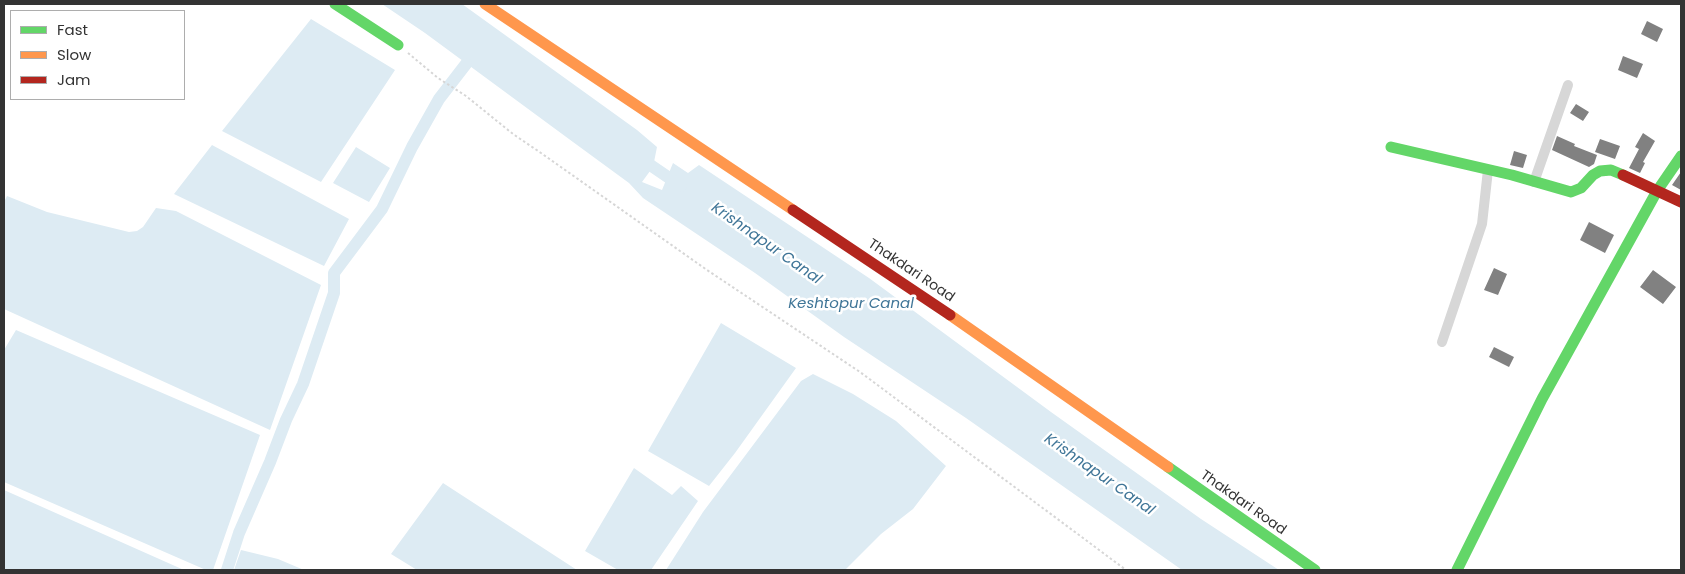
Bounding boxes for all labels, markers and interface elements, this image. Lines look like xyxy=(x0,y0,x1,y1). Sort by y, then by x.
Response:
legend xyxy=(10,10,185,100)
text: Fast xyxy=(57,19,88,40)
text: Slow xyxy=(57,44,91,65)
text: Jam xyxy=(57,69,91,90)
water label: Krishnapur Canal xyxy=(707,199,825,289)
street label: Thakdari Road xyxy=(864,236,958,306)
water label: Keshtopur Canal xyxy=(788,295,914,313)
water label: Krishnapur Canal xyxy=(1040,430,1158,520)
street label: Thakdari Road xyxy=(1197,467,1289,539)

